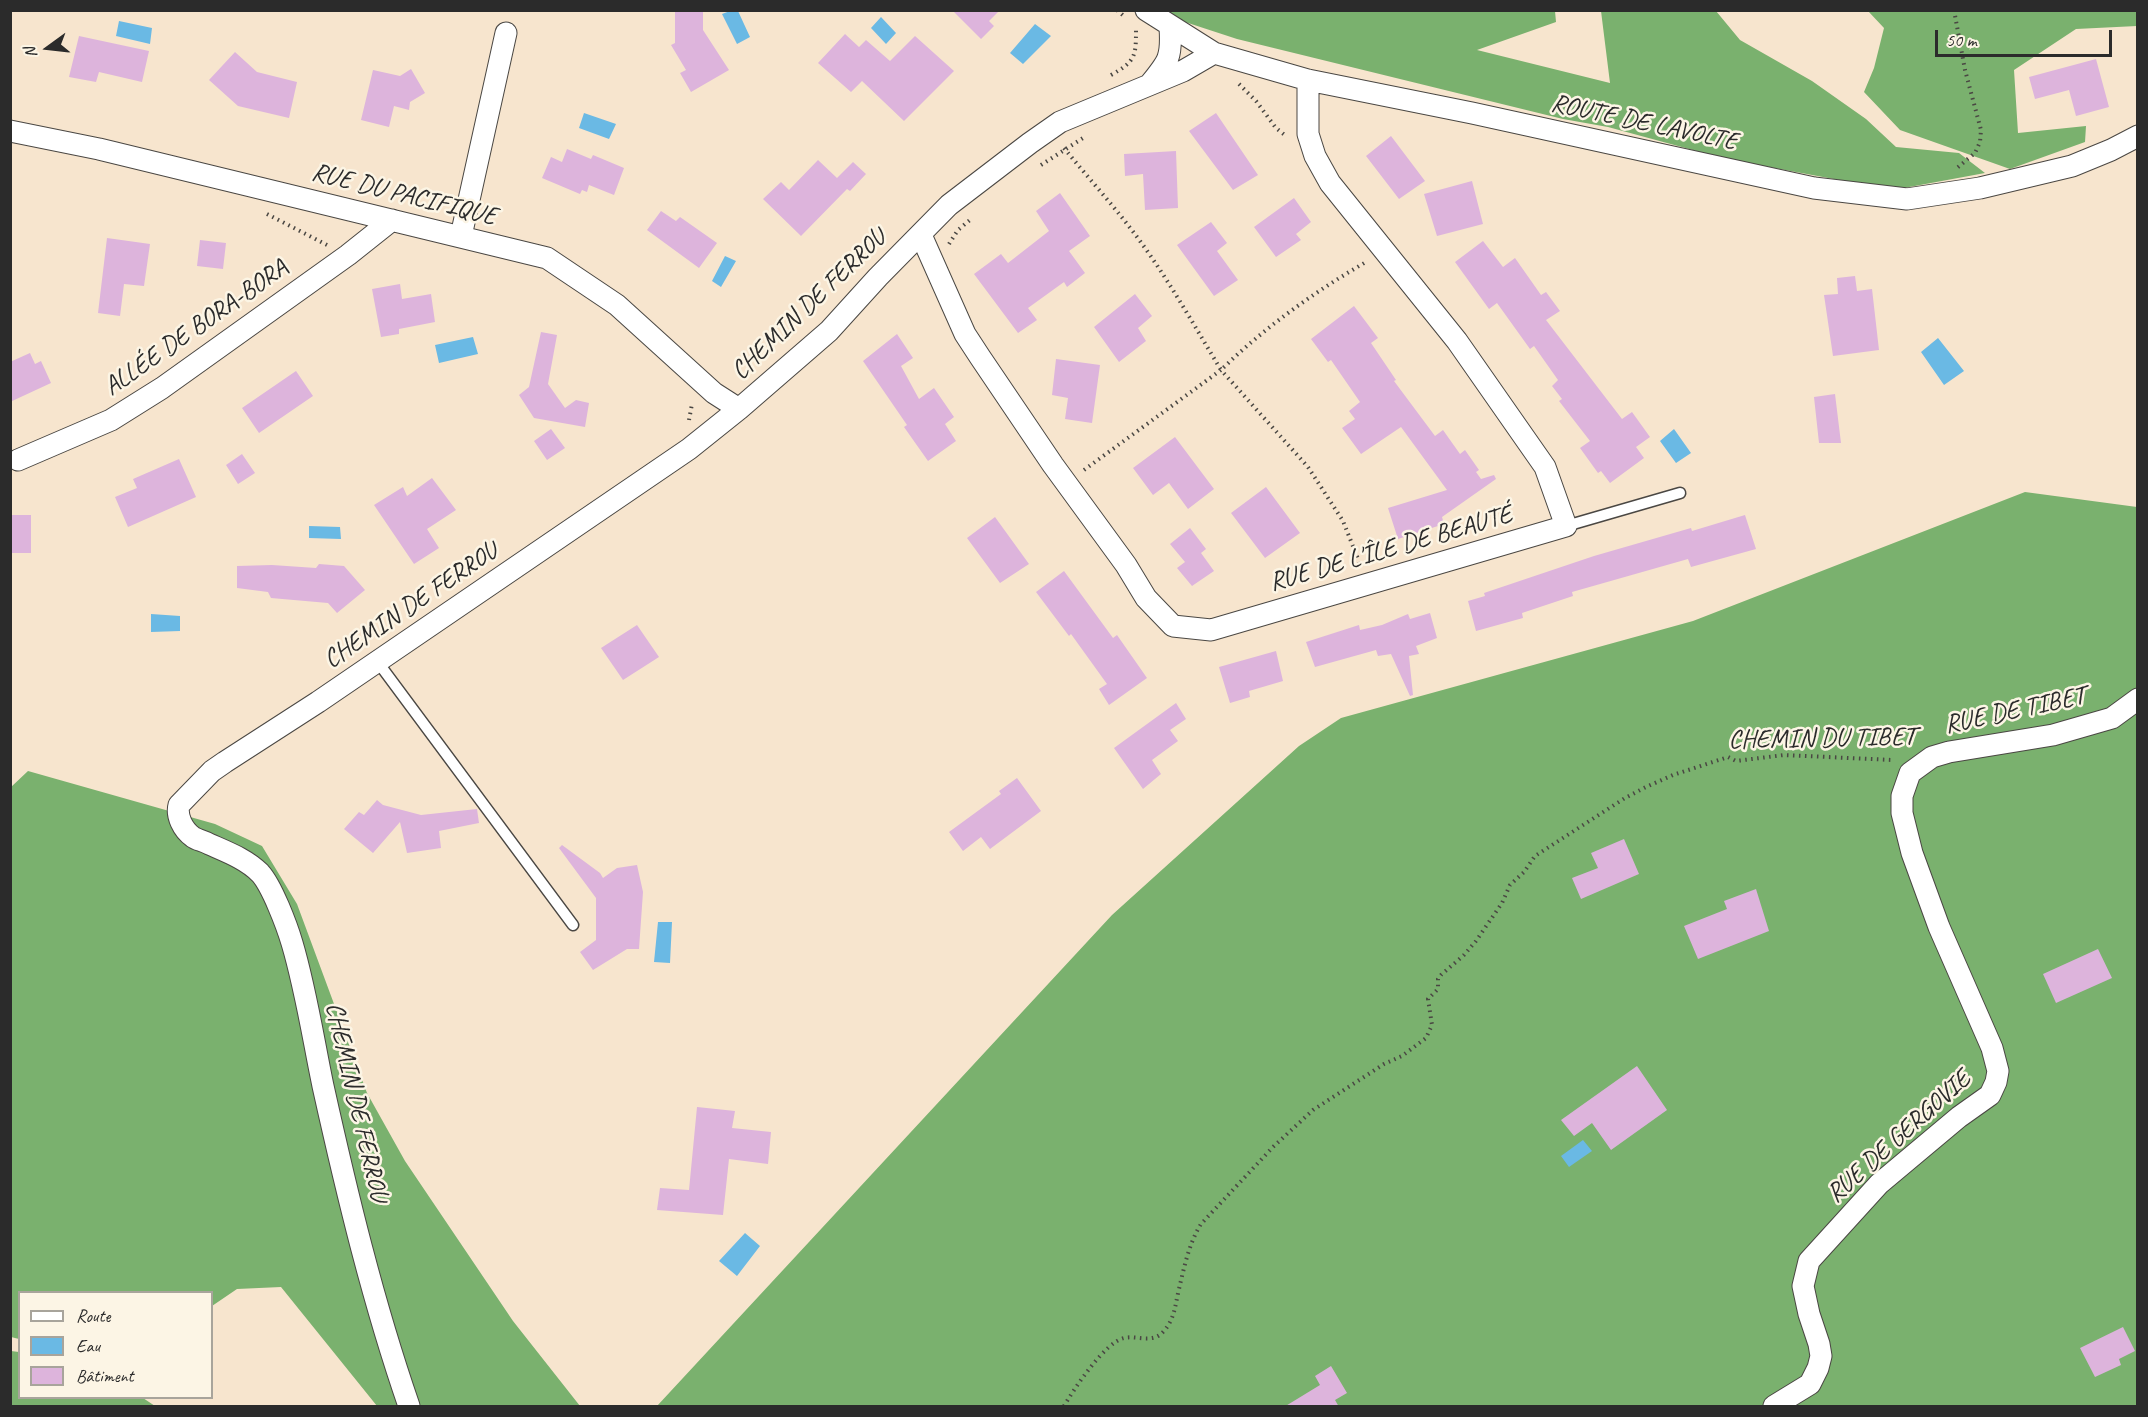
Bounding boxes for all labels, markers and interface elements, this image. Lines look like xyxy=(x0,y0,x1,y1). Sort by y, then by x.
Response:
north arrow xyxy=(18,18,78,78)
scale bar xyxy=(1938,18,2115,56)
text: 50 m xyxy=(1946,29,1977,51)
text: N xyxy=(20,45,42,60)
street label: ROUTE DE LAVOLTE xyxy=(1548,88,1740,158)
street label: RUE DU PACIFIQUE xyxy=(308,157,500,233)
street label: CHEMIN DE FERROU xyxy=(725,223,893,387)
street label: ALLÉE DE BORA-BORA xyxy=(98,253,294,403)
street label: RUE DE L'ÎLE DE BEAUTÉ xyxy=(1266,499,1516,599)
street label: CHEMIN DE FERROU xyxy=(318,536,504,676)
street label: RUE DE TIBET xyxy=(1942,681,2088,741)
street label: CHEMIN DU TIBET xyxy=(1728,722,1916,756)
street label: CHEMIN DE FERROU xyxy=(318,1000,394,1204)
street label: RUE DE GERGOVIE xyxy=(1821,1064,1977,1210)
legend xyxy=(18,1291,213,1399)
text: Route xyxy=(76,1305,110,1327)
text: Eau xyxy=(76,1335,100,1357)
text: Bâtiment xyxy=(76,1365,134,1387)

